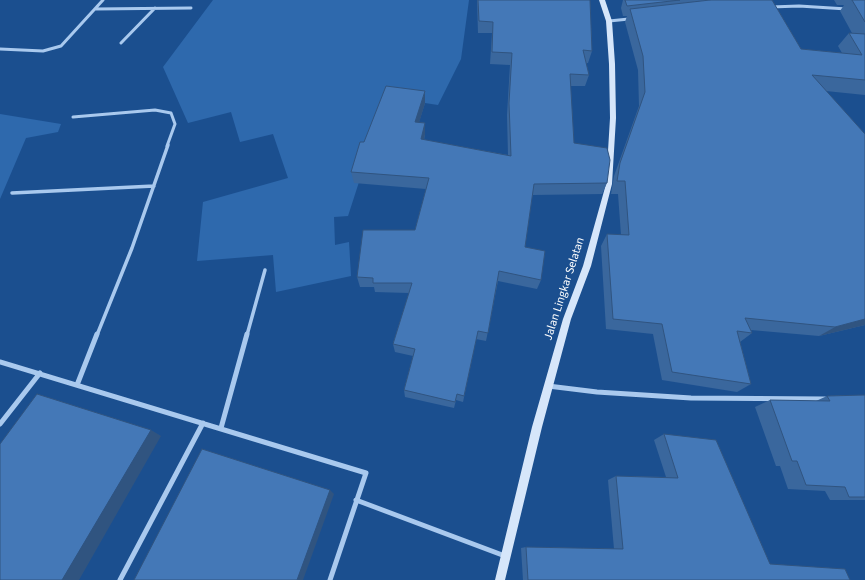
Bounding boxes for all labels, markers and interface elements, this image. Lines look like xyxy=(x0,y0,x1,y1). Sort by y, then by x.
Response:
street label: Jalan Lingkar Selatan xyxy=(542,236,588,342)

